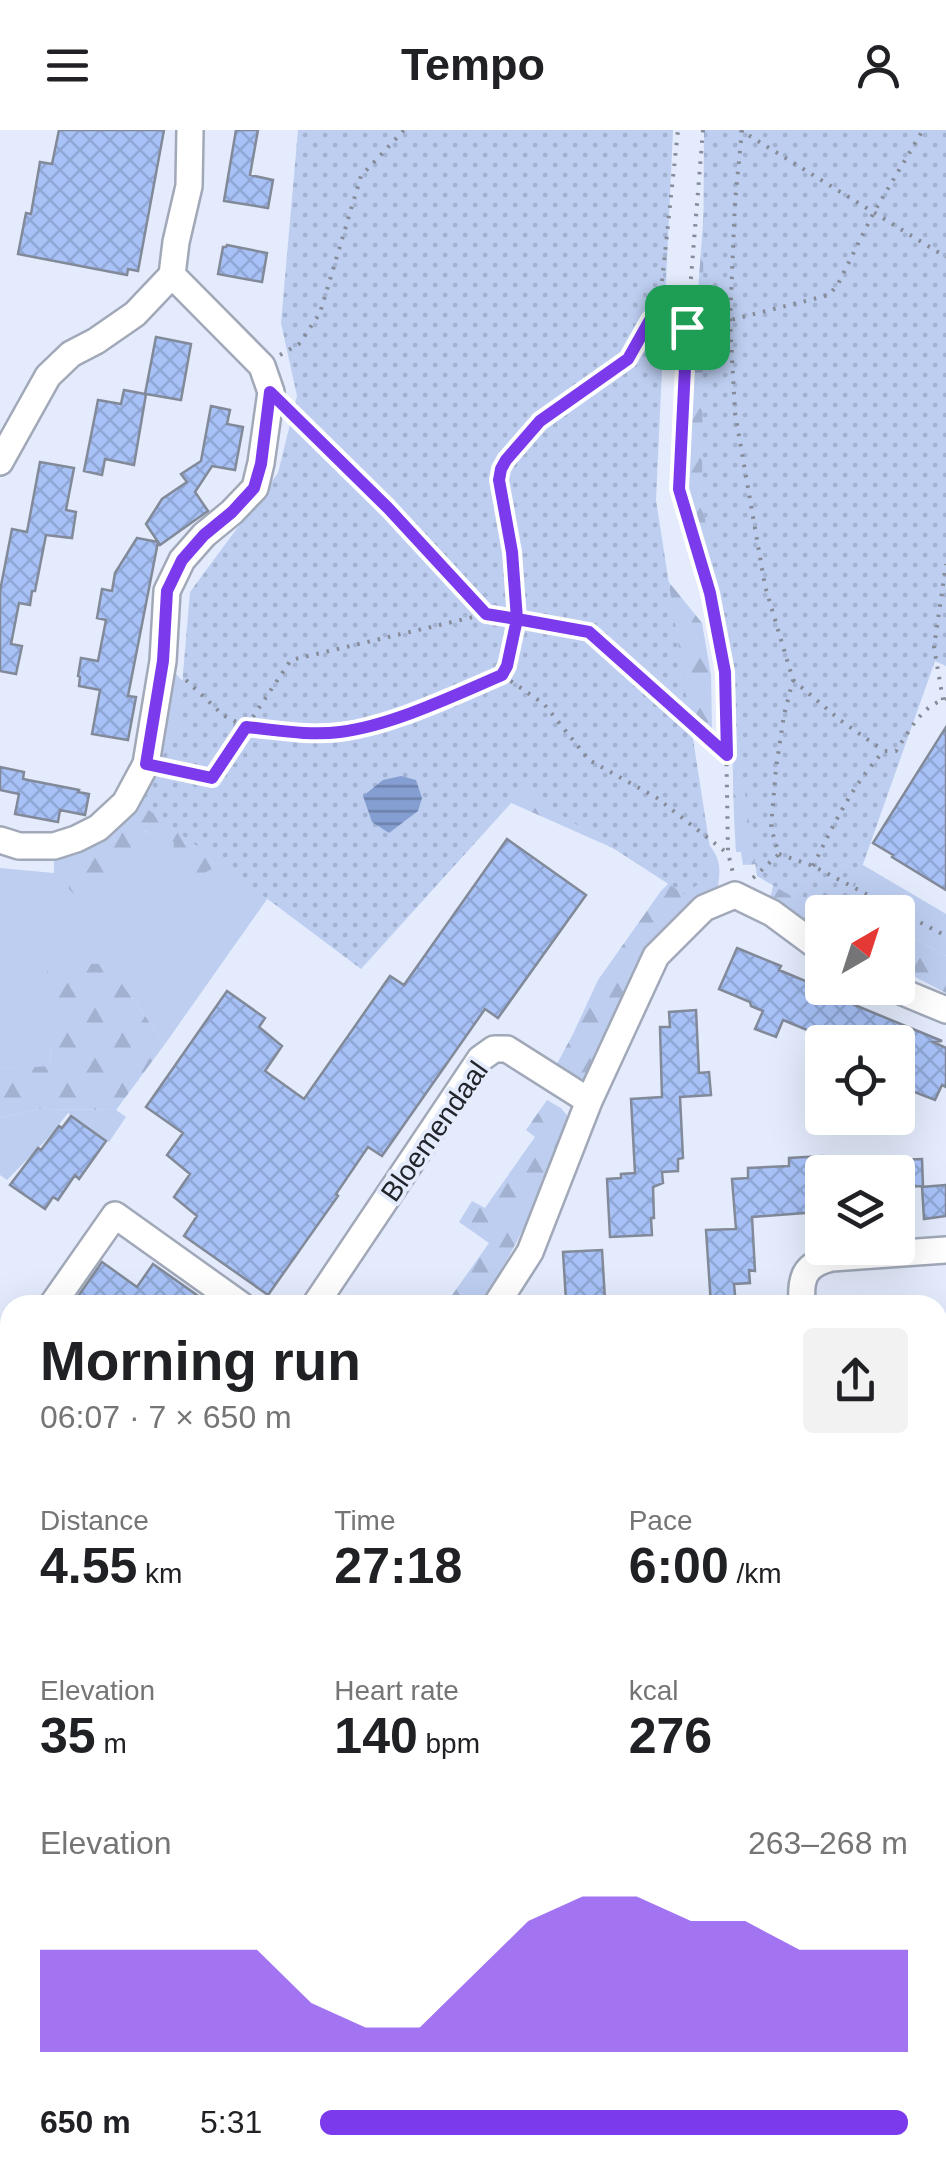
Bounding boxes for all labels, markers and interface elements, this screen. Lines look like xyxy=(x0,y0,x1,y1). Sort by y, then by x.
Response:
icon: menu xyxy=(40,38,95,93)
icon: person xyxy=(851,38,906,93)
text: Tempo xyxy=(401,39,545,90)
pin xyxy=(645,285,730,370)
icon: arrive xyxy=(660,300,715,355)
north arrow xyxy=(805,895,915,1005)
map controls xyxy=(805,895,915,1265)
button: locate xyxy=(805,1025,915,1135)
street label: Bloemendaal xyxy=(375,1055,494,1207)
button: layers xyxy=(805,1155,915,1265)
button: share xyxy=(803,1328,908,1433)
text: Morning run xyxy=(40,1330,361,1392)
text: 06:07 · 7 × 650 m xyxy=(40,1399,292,1435)
text: Distance xyxy=(40,1505,149,1536)
text: Time xyxy=(334,1505,396,1536)
text: Pace xyxy=(629,1505,692,1536)
text: 4.55 xyxy=(40,1538,137,1594)
text: 27:18 xyxy=(334,1538,462,1594)
text: 6:00 xyxy=(629,1538,729,1594)
text: km xyxy=(137,1558,182,1589)
text: /km xyxy=(729,1558,782,1589)
text: Elevation xyxy=(40,1675,155,1706)
text: Heart rate xyxy=(334,1675,459,1706)
text: kcal xyxy=(629,1675,678,1706)
text: 35 xyxy=(40,1708,96,1764)
text: 140 xyxy=(334,1708,418,1764)
text: 276 xyxy=(629,1708,712,1764)
text: m xyxy=(96,1728,127,1759)
text: bpm xyxy=(418,1728,480,1759)
text: Elevation xyxy=(40,1825,172,1861)
text: 263–268 m xyxy=(748,1825,908,1861)
text: 650 m xyxy=(40,2104,131,2140)
text: 5:31 xyxy=(200,2104,262,2140)

